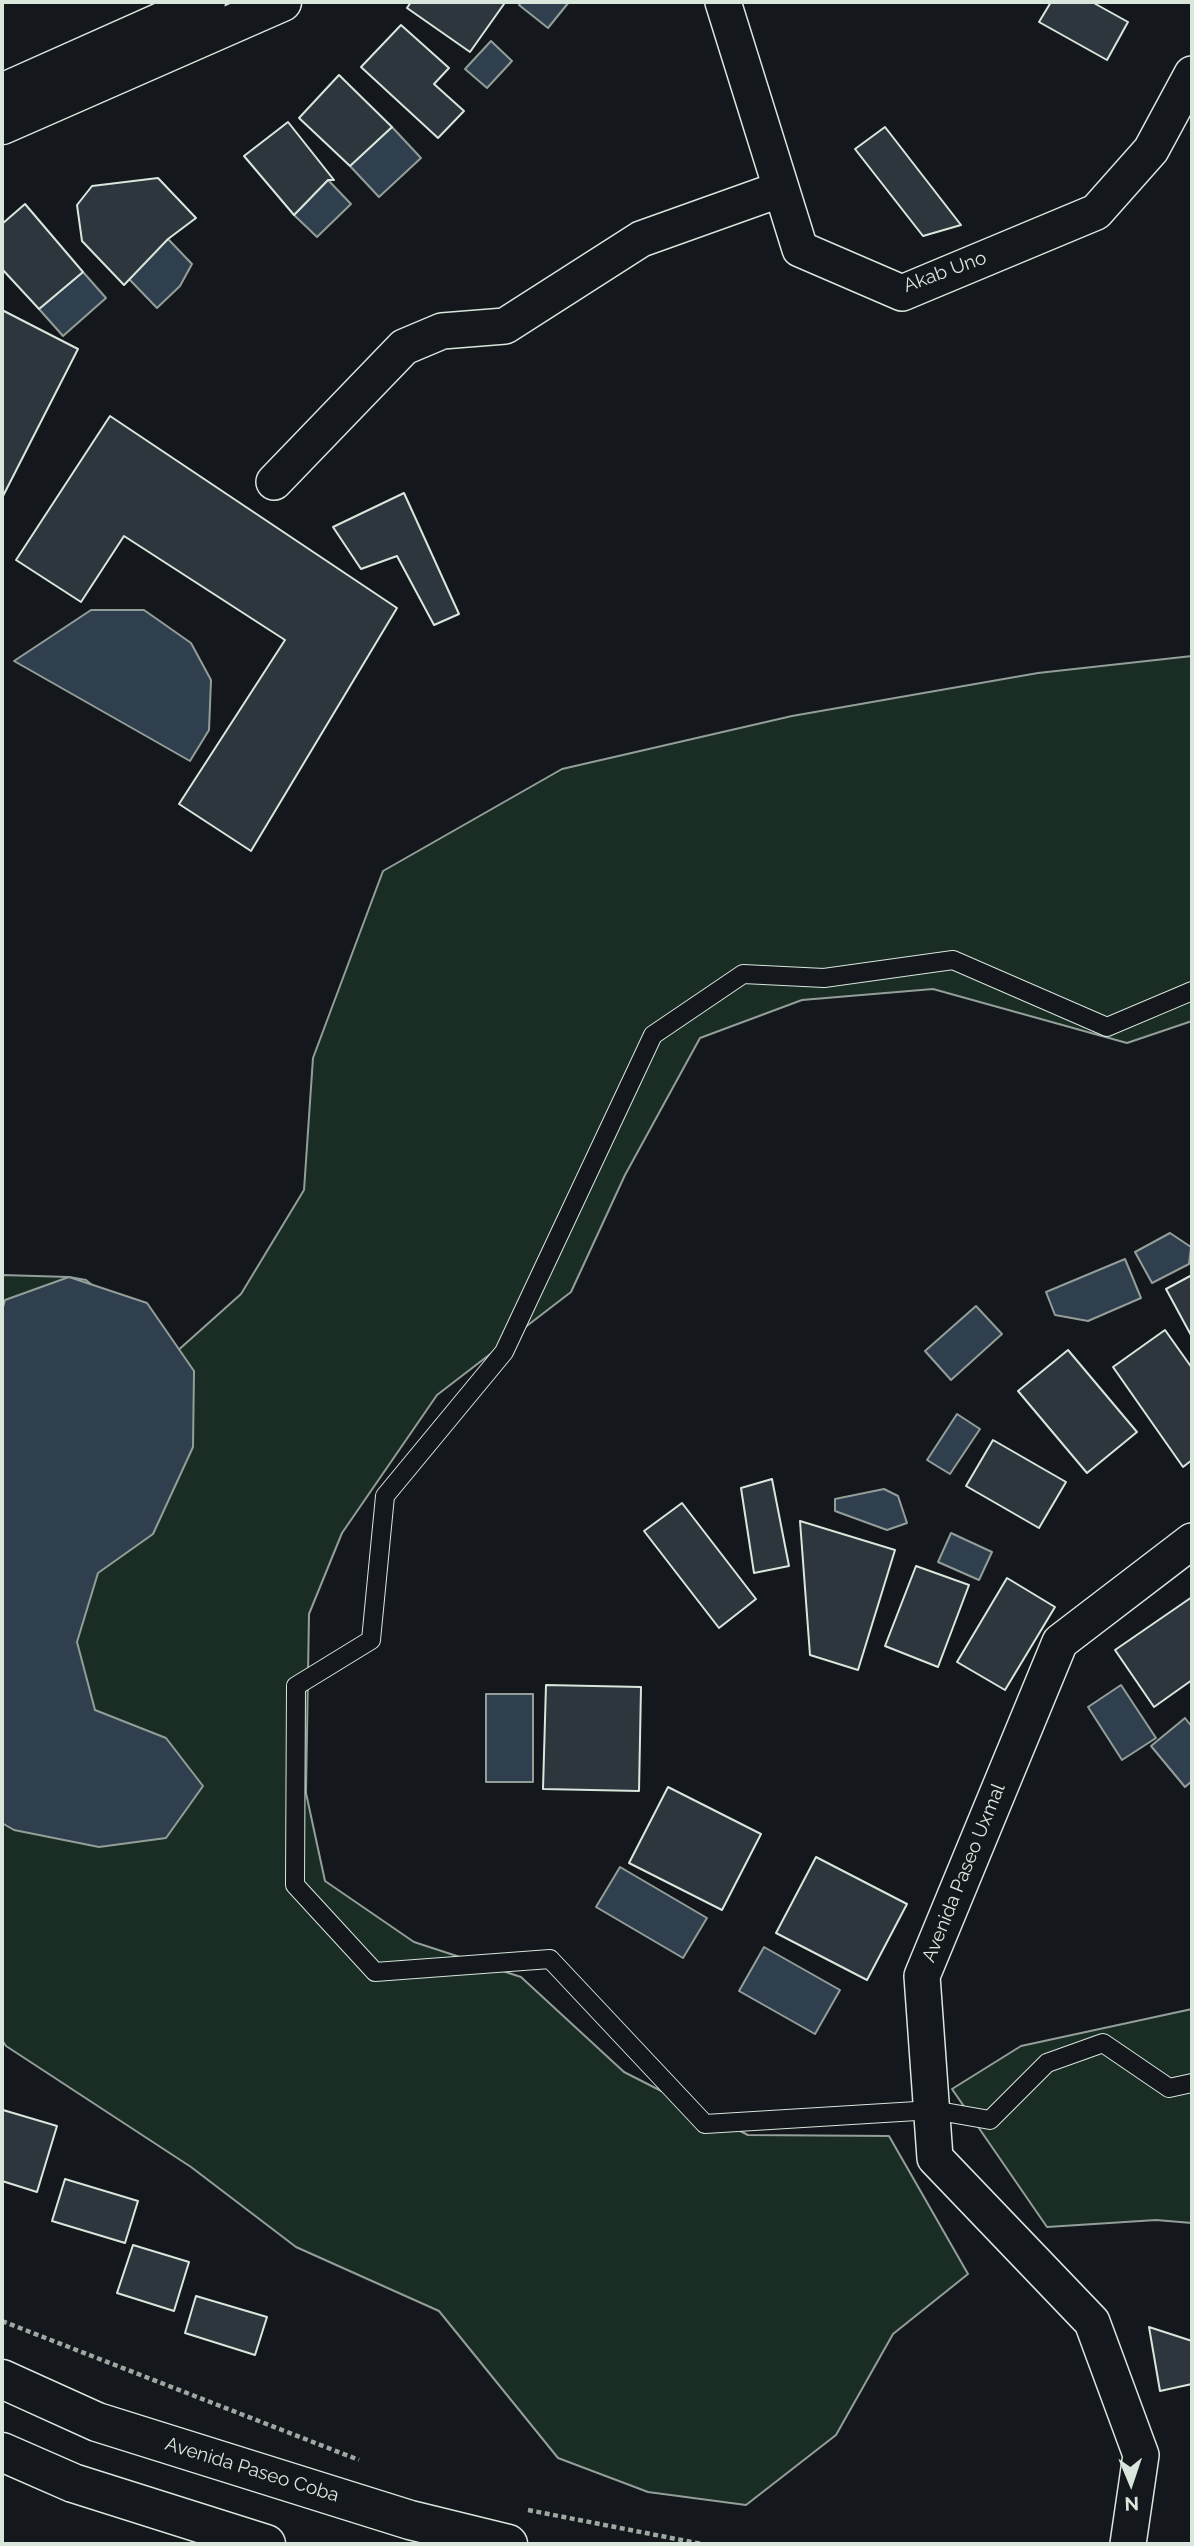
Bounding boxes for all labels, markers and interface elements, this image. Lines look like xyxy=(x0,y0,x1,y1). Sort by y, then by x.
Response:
street label: Akab Uno xyxy=(900,247,990,297)
street label: Avenida Paseo Uxmal xyxy=(918,1780,1010,1966)
street label: Avenida Paseo Coba xyxy=(162,2433,342,2507)
north arrow xyxy=(1096,2448,1166,2518)
text: N xyxy=(1124,2493,1139,2515)

